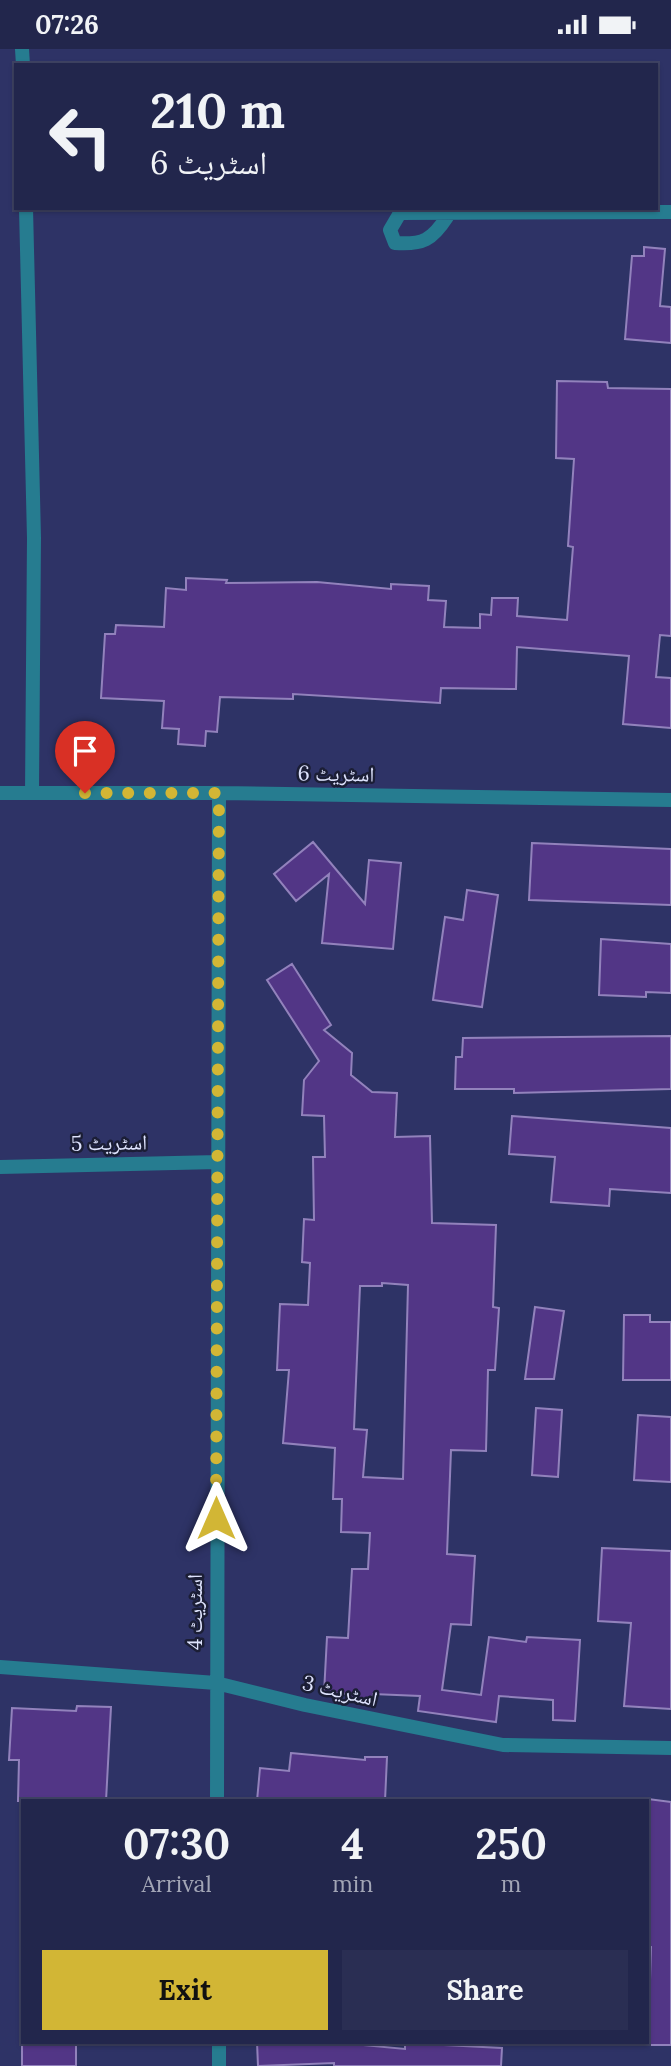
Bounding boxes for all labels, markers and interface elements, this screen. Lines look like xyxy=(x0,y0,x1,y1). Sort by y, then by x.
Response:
text: 07:26 xyxy=(35,8,99,41)
text: 210 m xyxy=(150,79,285,141)
icon: left xyxy=(35,91,126,182)
text: اسٹریٹ 6 xyxy=(150,142,267,183)
pin xyxy=(55,721,115,793)
icon: arrive xyxy=(66,732,104,770)
street label: اسٹریٹ 6 xyxy=(297,759,375,788)
street label: اسٹریٹ 5 xyxy=(71,1128,147,1157)
position arrow xyxy=(179,1481,253,1555)
street label: اسٹریٹ 4 xyxy=(181,1574,208,1650)
street label: اسٹریٹ 3 xyxy=(300,1669,380,1712)
text: 07:30 xyxy=(123,1817,230,1871)
text: 4 xyxy=(341,1817,364,1871)
text: 250 xyxy=(475,1817,547,1871)
text: Arrival xyxy=(141,1869,212,1898)
text: min xyxy=(332,1869,373,1898)
text: m xyxy=(501,1869,521,1898)
button: Exit xyxy=(42,1950,328,2030)
button: Share xyxy=(342,1950,628,2030)

